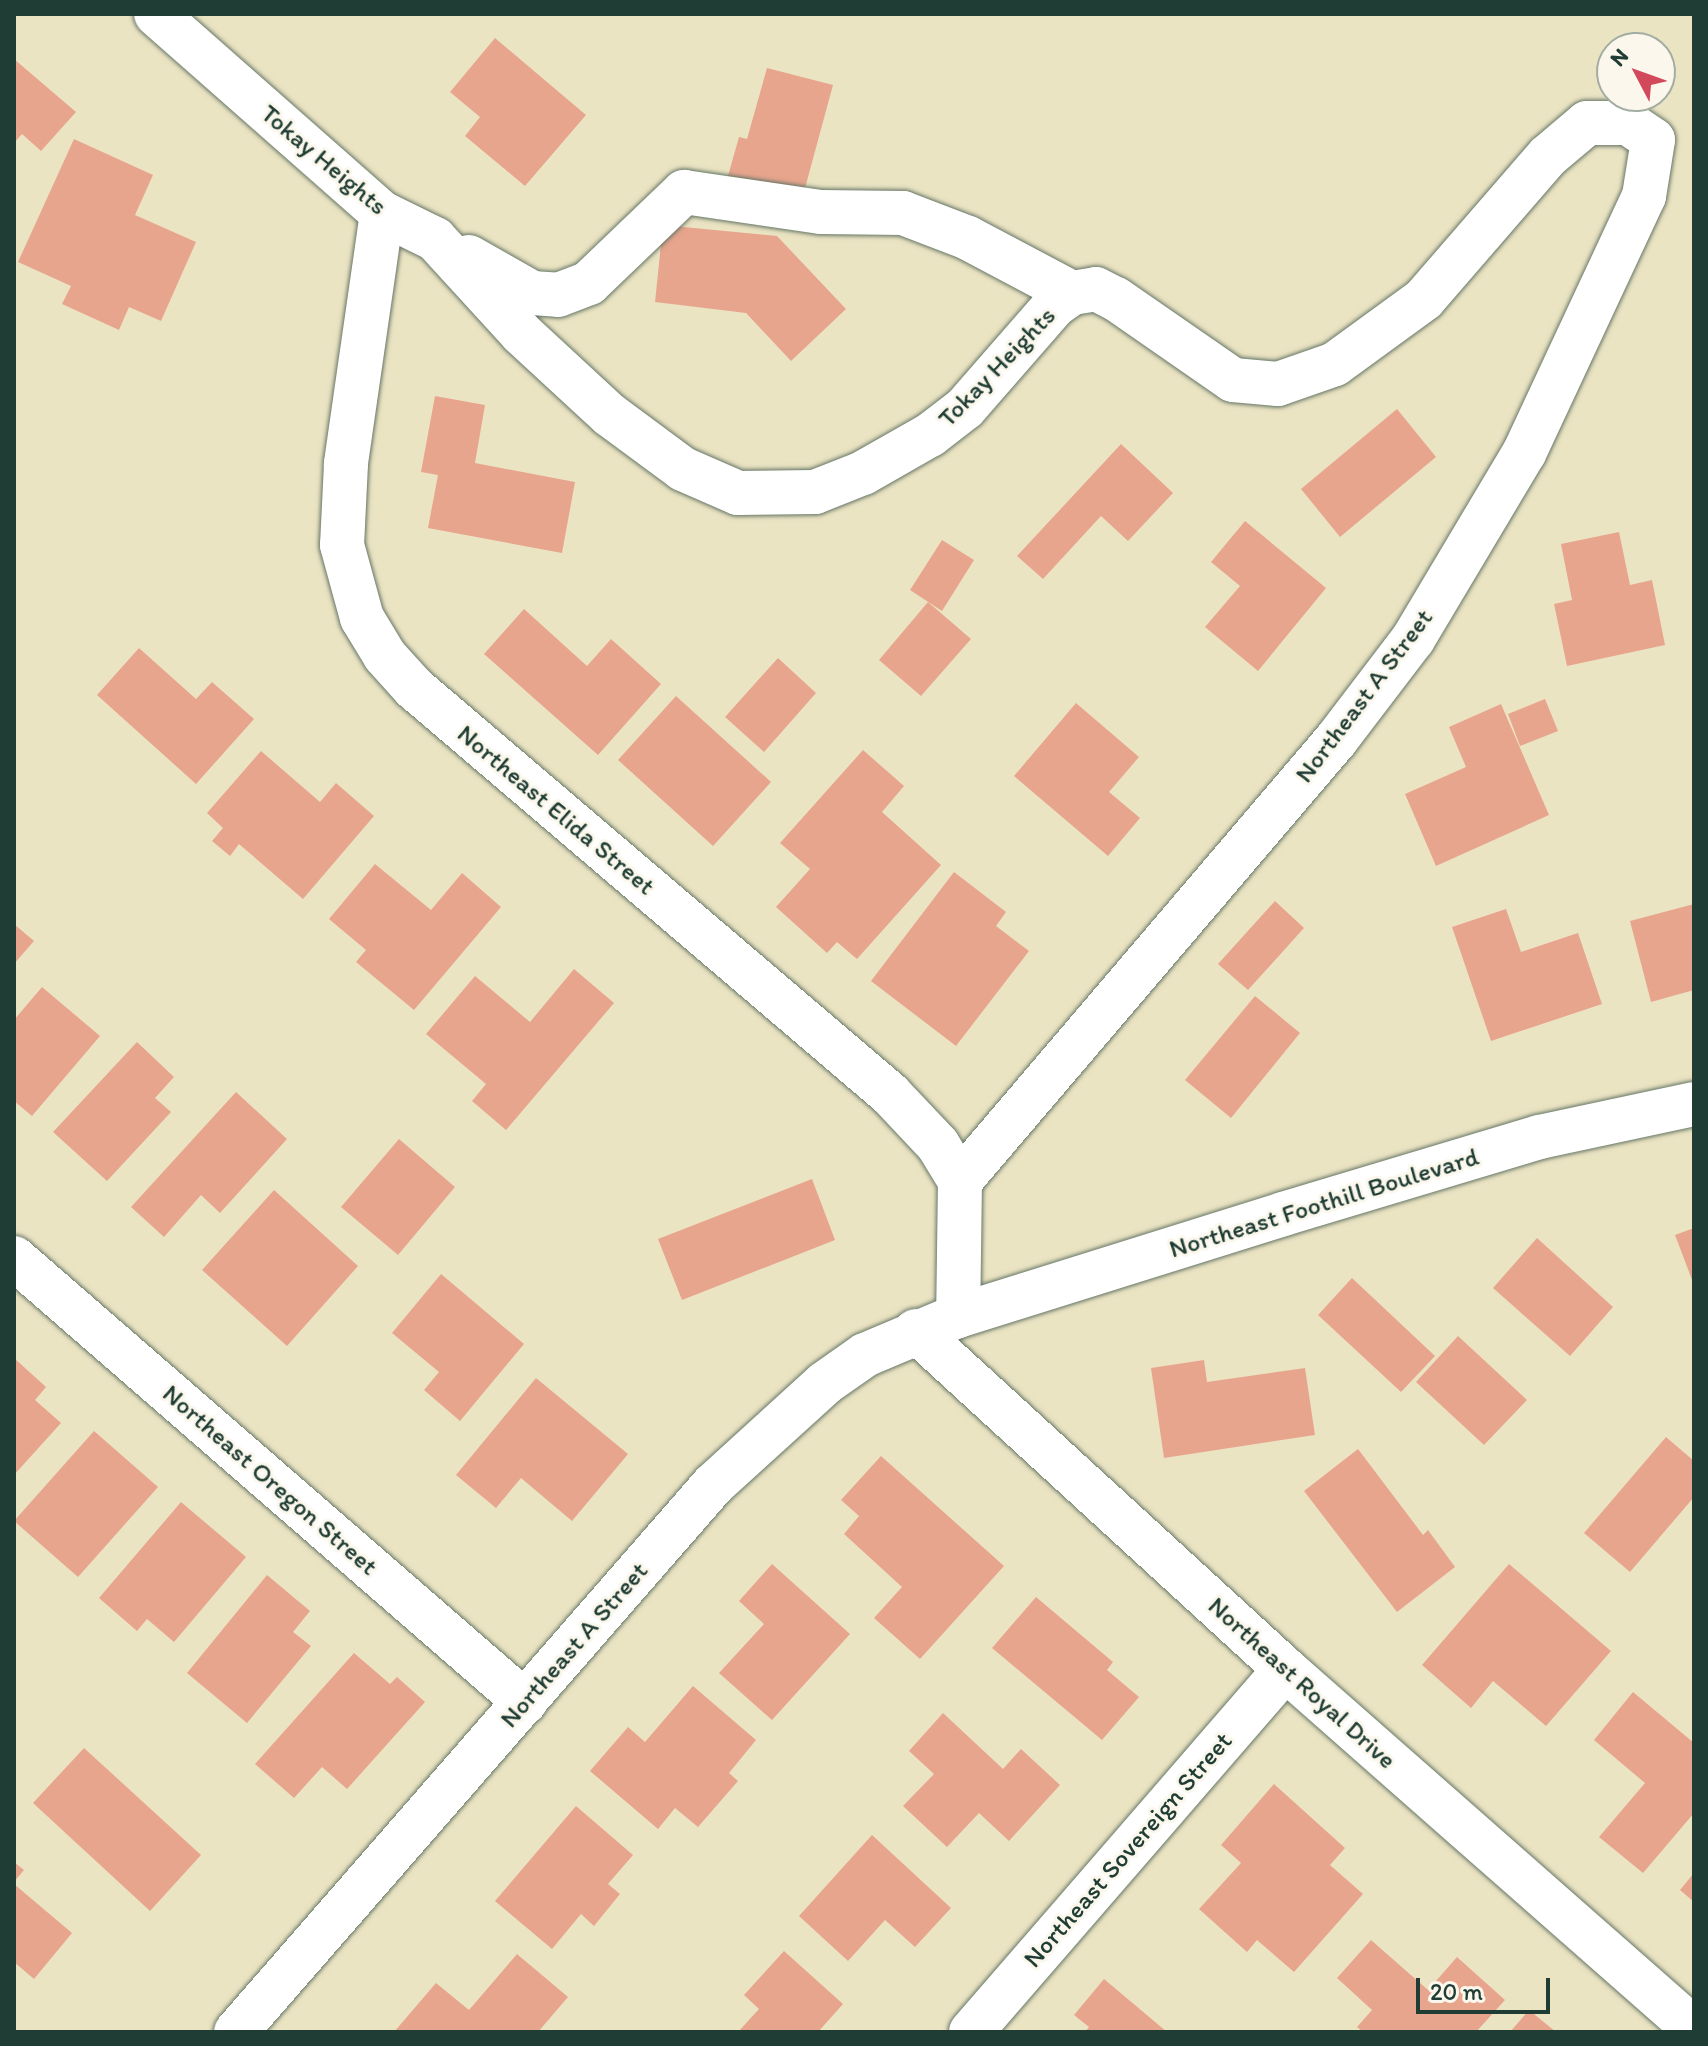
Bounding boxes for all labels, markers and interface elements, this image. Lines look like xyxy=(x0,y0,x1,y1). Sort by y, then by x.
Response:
north arrow xyxy=(1596,32,1676,112)
text: N xyxy=(1604,43,1634,72)
street label: Tokay Heights xyxy=(255,98,393,222)
street label: Tokay Heights xyxy=(932,301,1062,433)
street label: Northeast A Street xyxy=(1289,603,1439,789)
street label: Northeast Elida Street xyxy=(451,719,661,901)
street label: Northeast Foothill Boulevard xyxy=(1166,1141,1482,1265)
street label: Northeast Oregon Street xyxy=(156,1378,384,1582)
street label: Northeast A Street xyxy=(494,1556,654,1734)
street label: Northeast Royal Drive xyxy=(1201,1590,1403,1776)
street label: Northeast Sovereign Street xyxy=(1017,1726,1239,1974)
scale bar xyxy=(1420,1962,1554,2012)
text: 20 m xyxy=(1430,1977,1483,2006)

